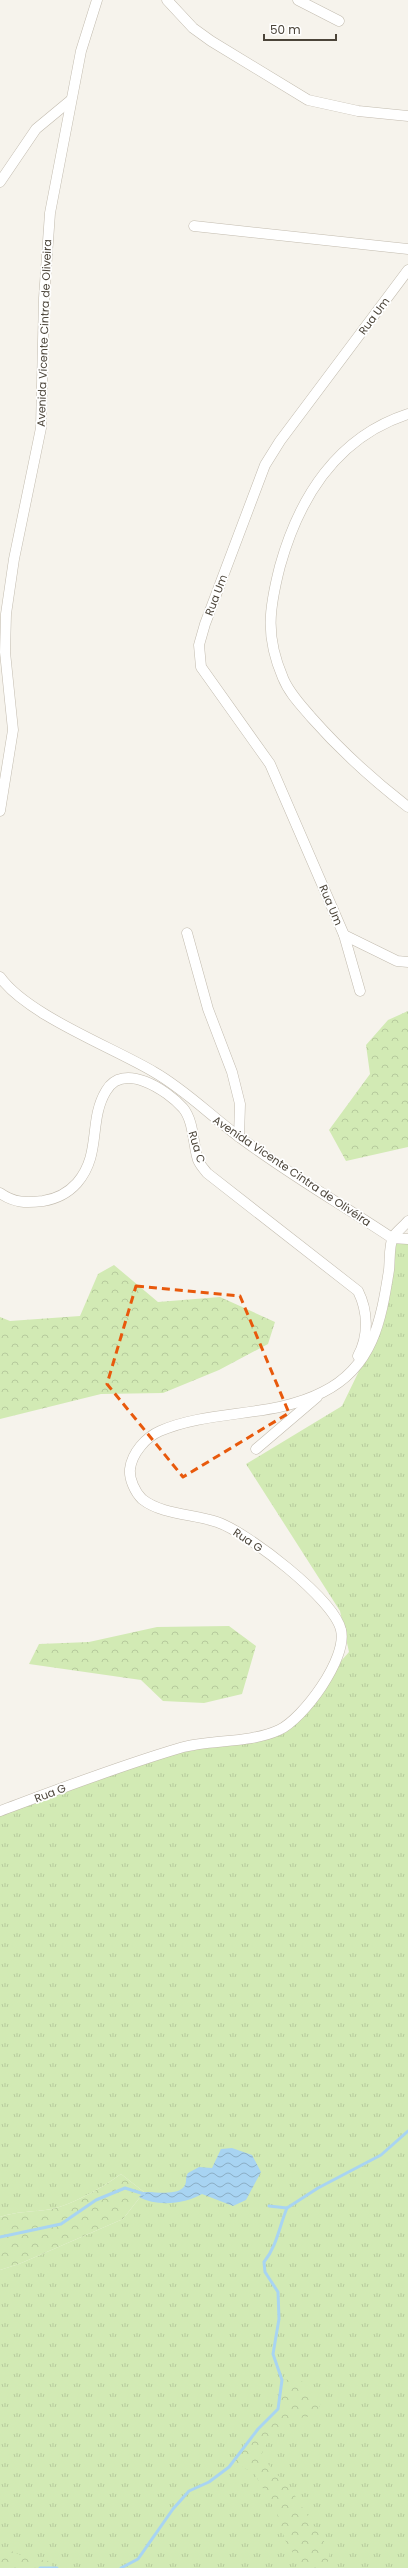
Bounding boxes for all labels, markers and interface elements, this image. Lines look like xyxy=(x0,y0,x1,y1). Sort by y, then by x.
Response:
scale bar xyxy=(264,16,336,42)
text: 50 m xyxy=(270,21,301,38)
street label: Avenida Vicente Cintra de Oliveira xyxy=(33,239,55,427)
street label: Rua Um xyxy=(355,294,393,338)
street label: Rua Um xyxy=(201,572,231,618)
street label: Rua Um xyxy=(315,882,347,928)
street label: Avenida Vicente Cintra de Olivéira xyxy=(210,1112,374,1230)
street label: Rua C xyxy=(185,1129,209,1165)
street label: Rua G xyxy=(230,1524,266,1556)
street label: Rua G xyxy=(32,1780,69,1806)

